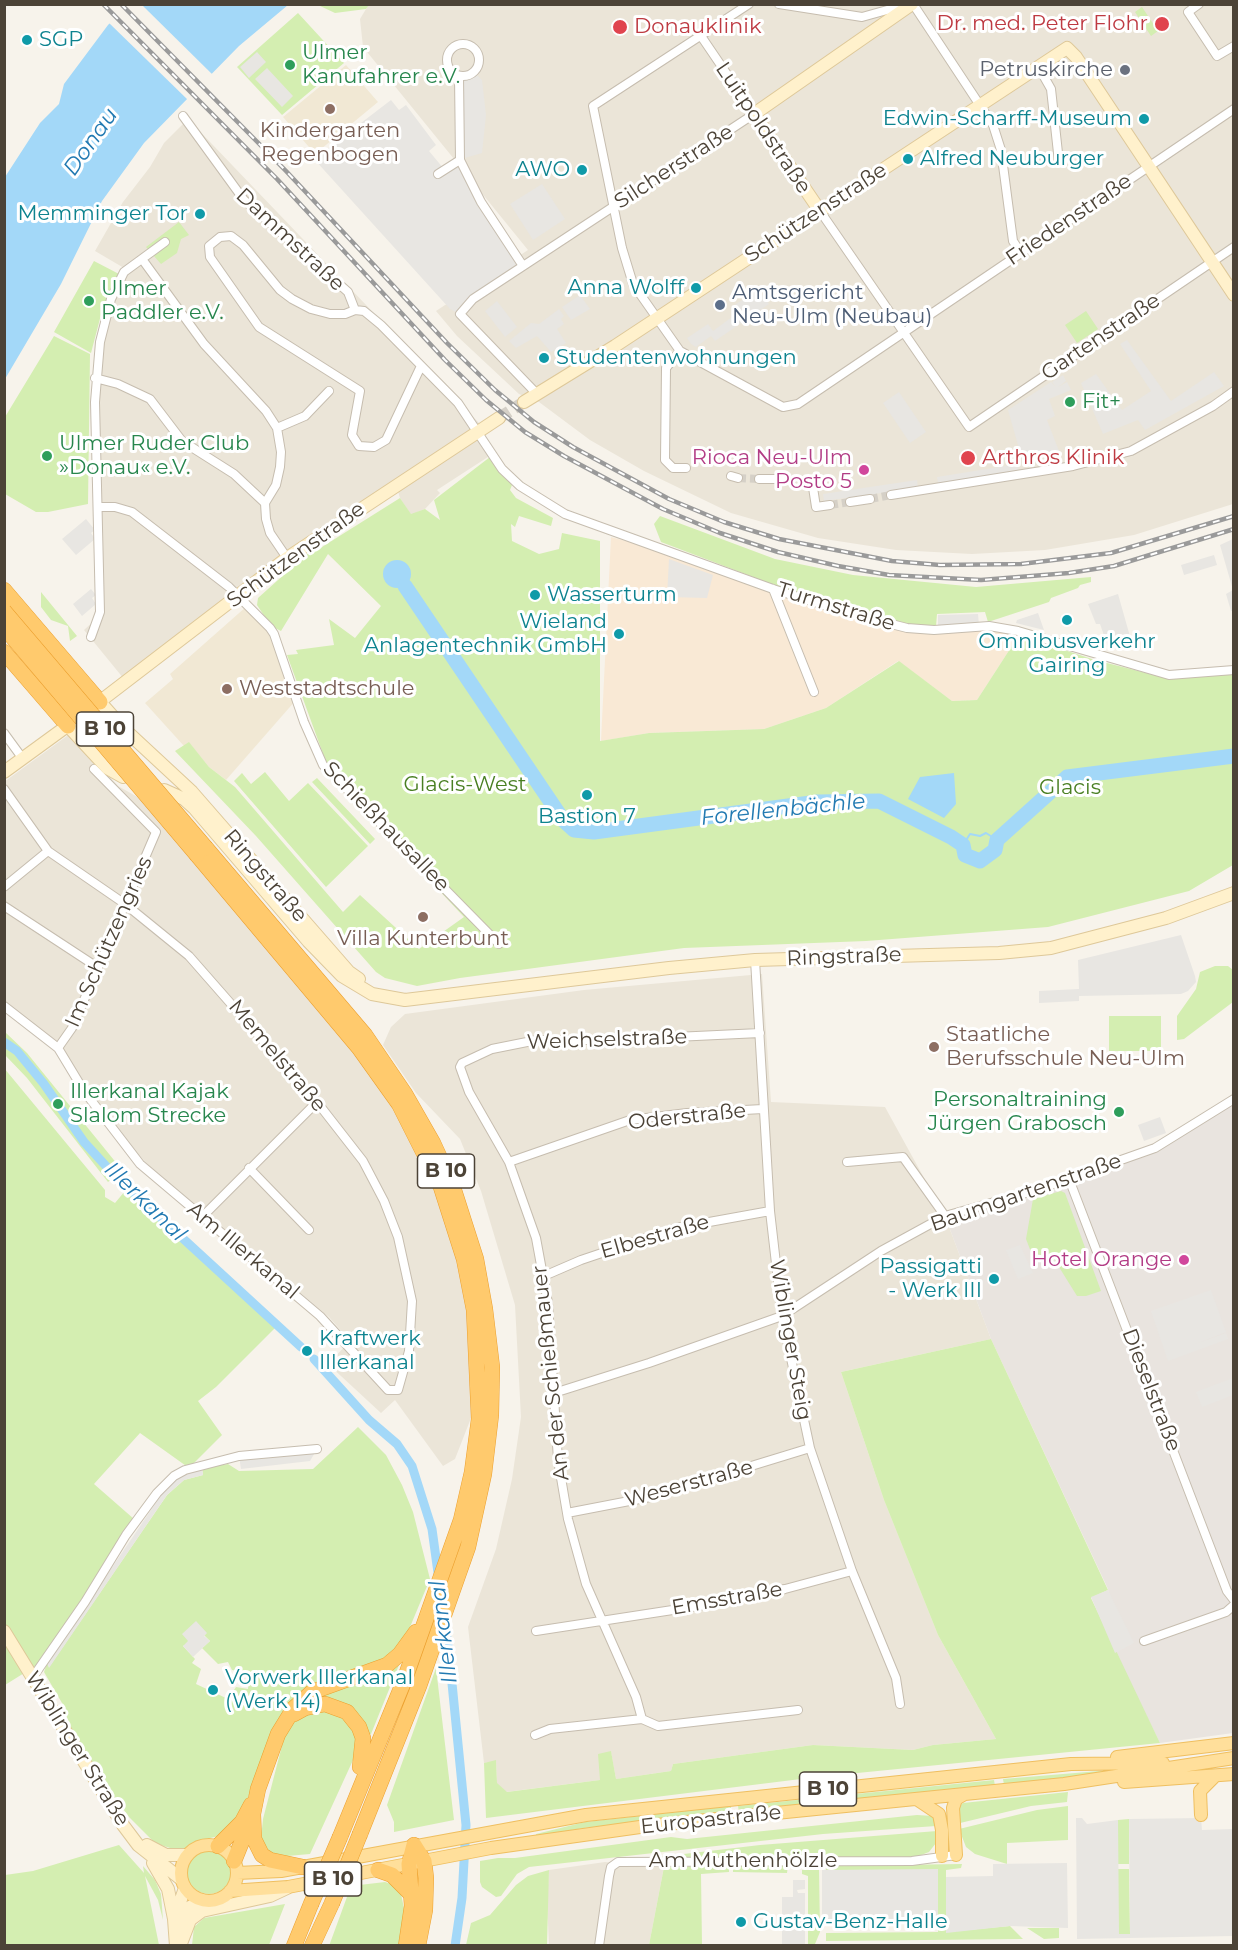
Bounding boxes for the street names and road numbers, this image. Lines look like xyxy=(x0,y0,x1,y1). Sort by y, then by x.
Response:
street label: Luitpoldstraße xyxy=(710,58,816,198)
street label: Silcherstraße xyxy=(610,119,738,215)
street label: Schützenstraße xyxy=(740,158,892,268)
street label: Friedenstraße xyxy=(1001,169,1137,271)
street label: Dammstraße xyxy=(230,183,350,297)
street label: Gartenstraße xyxy=(1037,288,1165,386)
street label: Schützenstraße xyxy=(222,497,370,613)
street label: Turmstraße xyxy=(774,577,898,637)
road number: B 10 xyxy=(76,712,134,746)
street label: Schießhausallee xyxy=(317,757,455,897)
street label: Ringstraße xyxy=(218,824,312,928)
street label: Im Schützengries xyxy=(60,853,158,1031)
street label: Ringstraße xyxy=(786,942,902,972)
street label: Memelstraße xyxy=(223,995,331,1117)
street label: Weichselstraße xyxy=(526,1025,688,1055)
street label: Oderstraße xyxy=(627,1098,747,1136)
street label: Baumgartenstraße xyxy=(927,1148,1125,1238)
road number: B 10 xyxy=(418,1154,474,1188)
street label: Am Illerkanal xyxy=(182,1197,304,1305)
street label: Elbestraße xyxy=(598,1209,712,1265)
street label: Wiblinger Steig xyxy=(763,1258,817,1422)
street label: An der Schießmauer xyxy=(527,1264,575,1482)
street label: Dieselstraße xyxy=(1116,1325,1186,1455)
street label: Weserstraße xyxy=(622,1455,756,1513)
street label: Emsstraße xyxy=(670,1577,784,1621)
street label: Wiblinger Straße xyxy=(19,1667,135,1831)
road number: B 10 xyxy=(800,1772,856,1806)
street label: Europastraße xyxy=(639,1800,783,1840)
street label: Am Muthenhölzle xyxy=(649,1848,837,1874)
road number: B 10 xyxy=(304,1862,362,1896)

